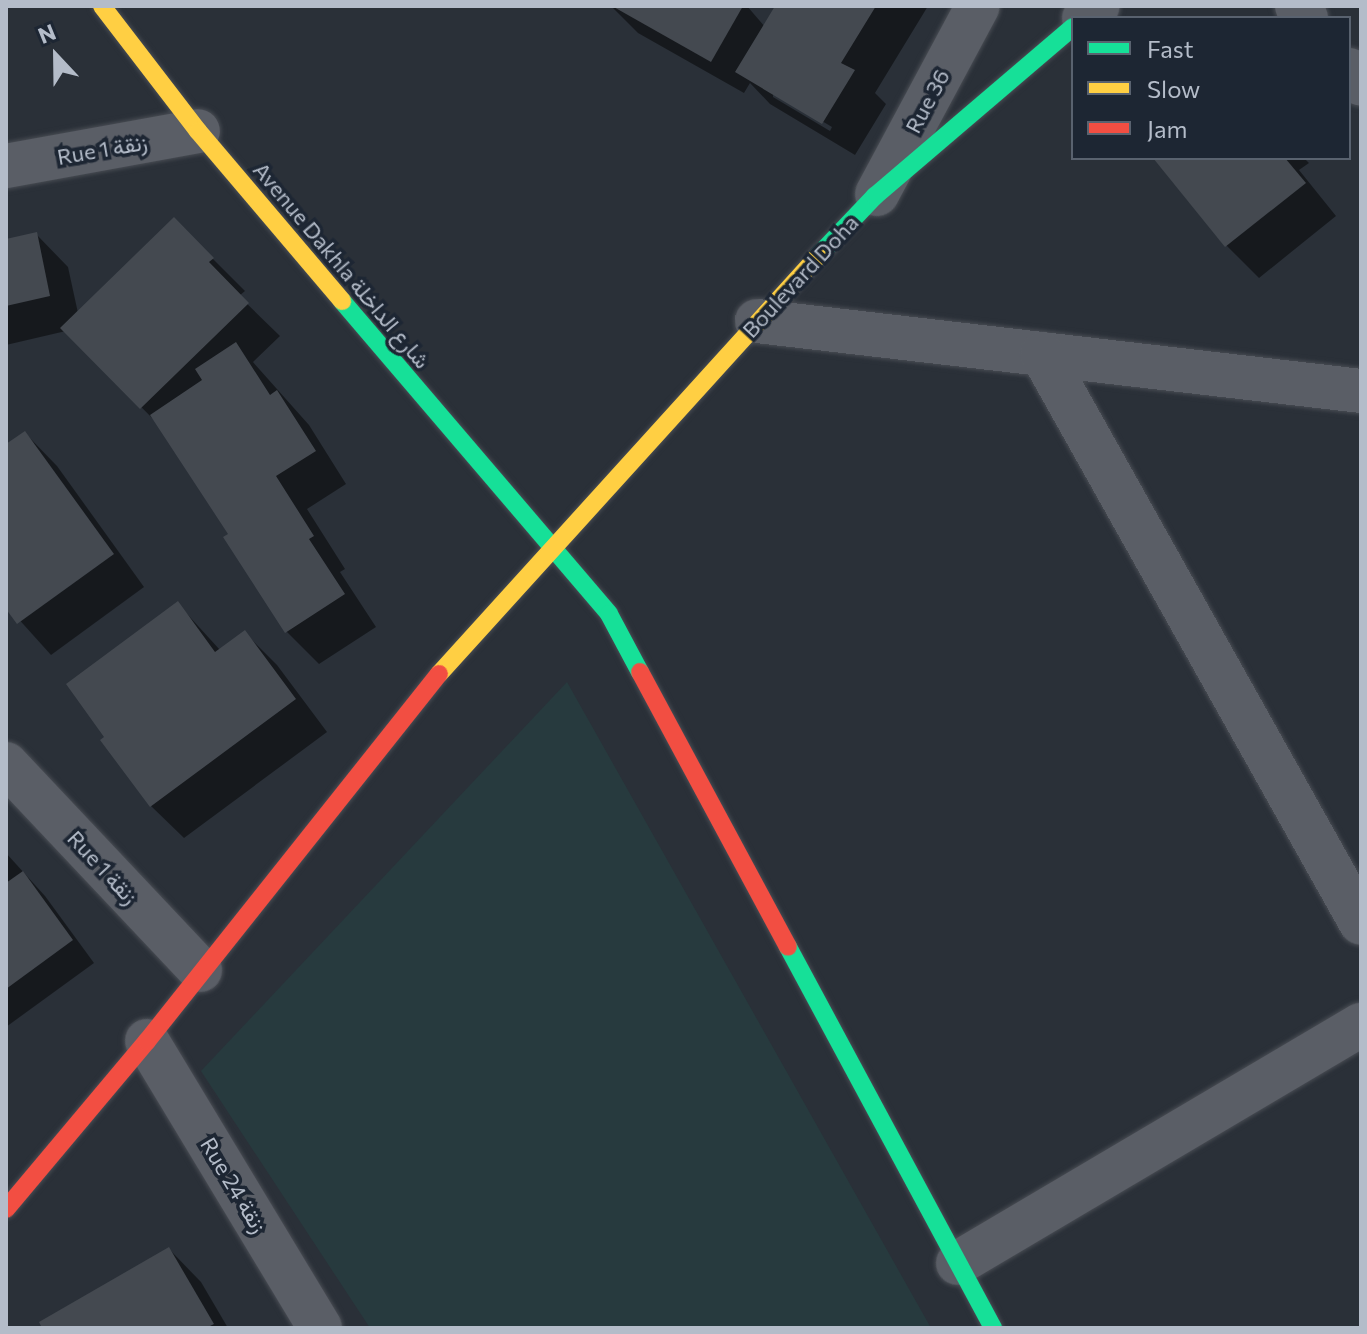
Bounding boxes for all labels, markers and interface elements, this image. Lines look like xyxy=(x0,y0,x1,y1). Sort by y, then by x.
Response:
north arrow xyxy=(16,16,96,96)
legend xyxy=(1071,16,1351,160)
text: N xyxy=(34,18,60,49)
text: Fast xyxy=(1147,34,1194,63)
street label: Rue 36 xyxy=(899,65,955,137)
text: Slow xyxy=(1147,74,1200,103)
text: Jam xyxy=(1147,114,1187,143)
street label: Rue 1 زنقة xyxy=(55,128,149,170)
street label: Avenue Dakhla شارع الداخلة xyxy=(248,157,436,373)
street label: Boulevard Doha xyxy=(737,209,863,343)
street label: Rue 1 زنقة xyxy=(62,825,144,909)
street label: Rue 24 زنقة xyxy=(195,1133,273,1237)

